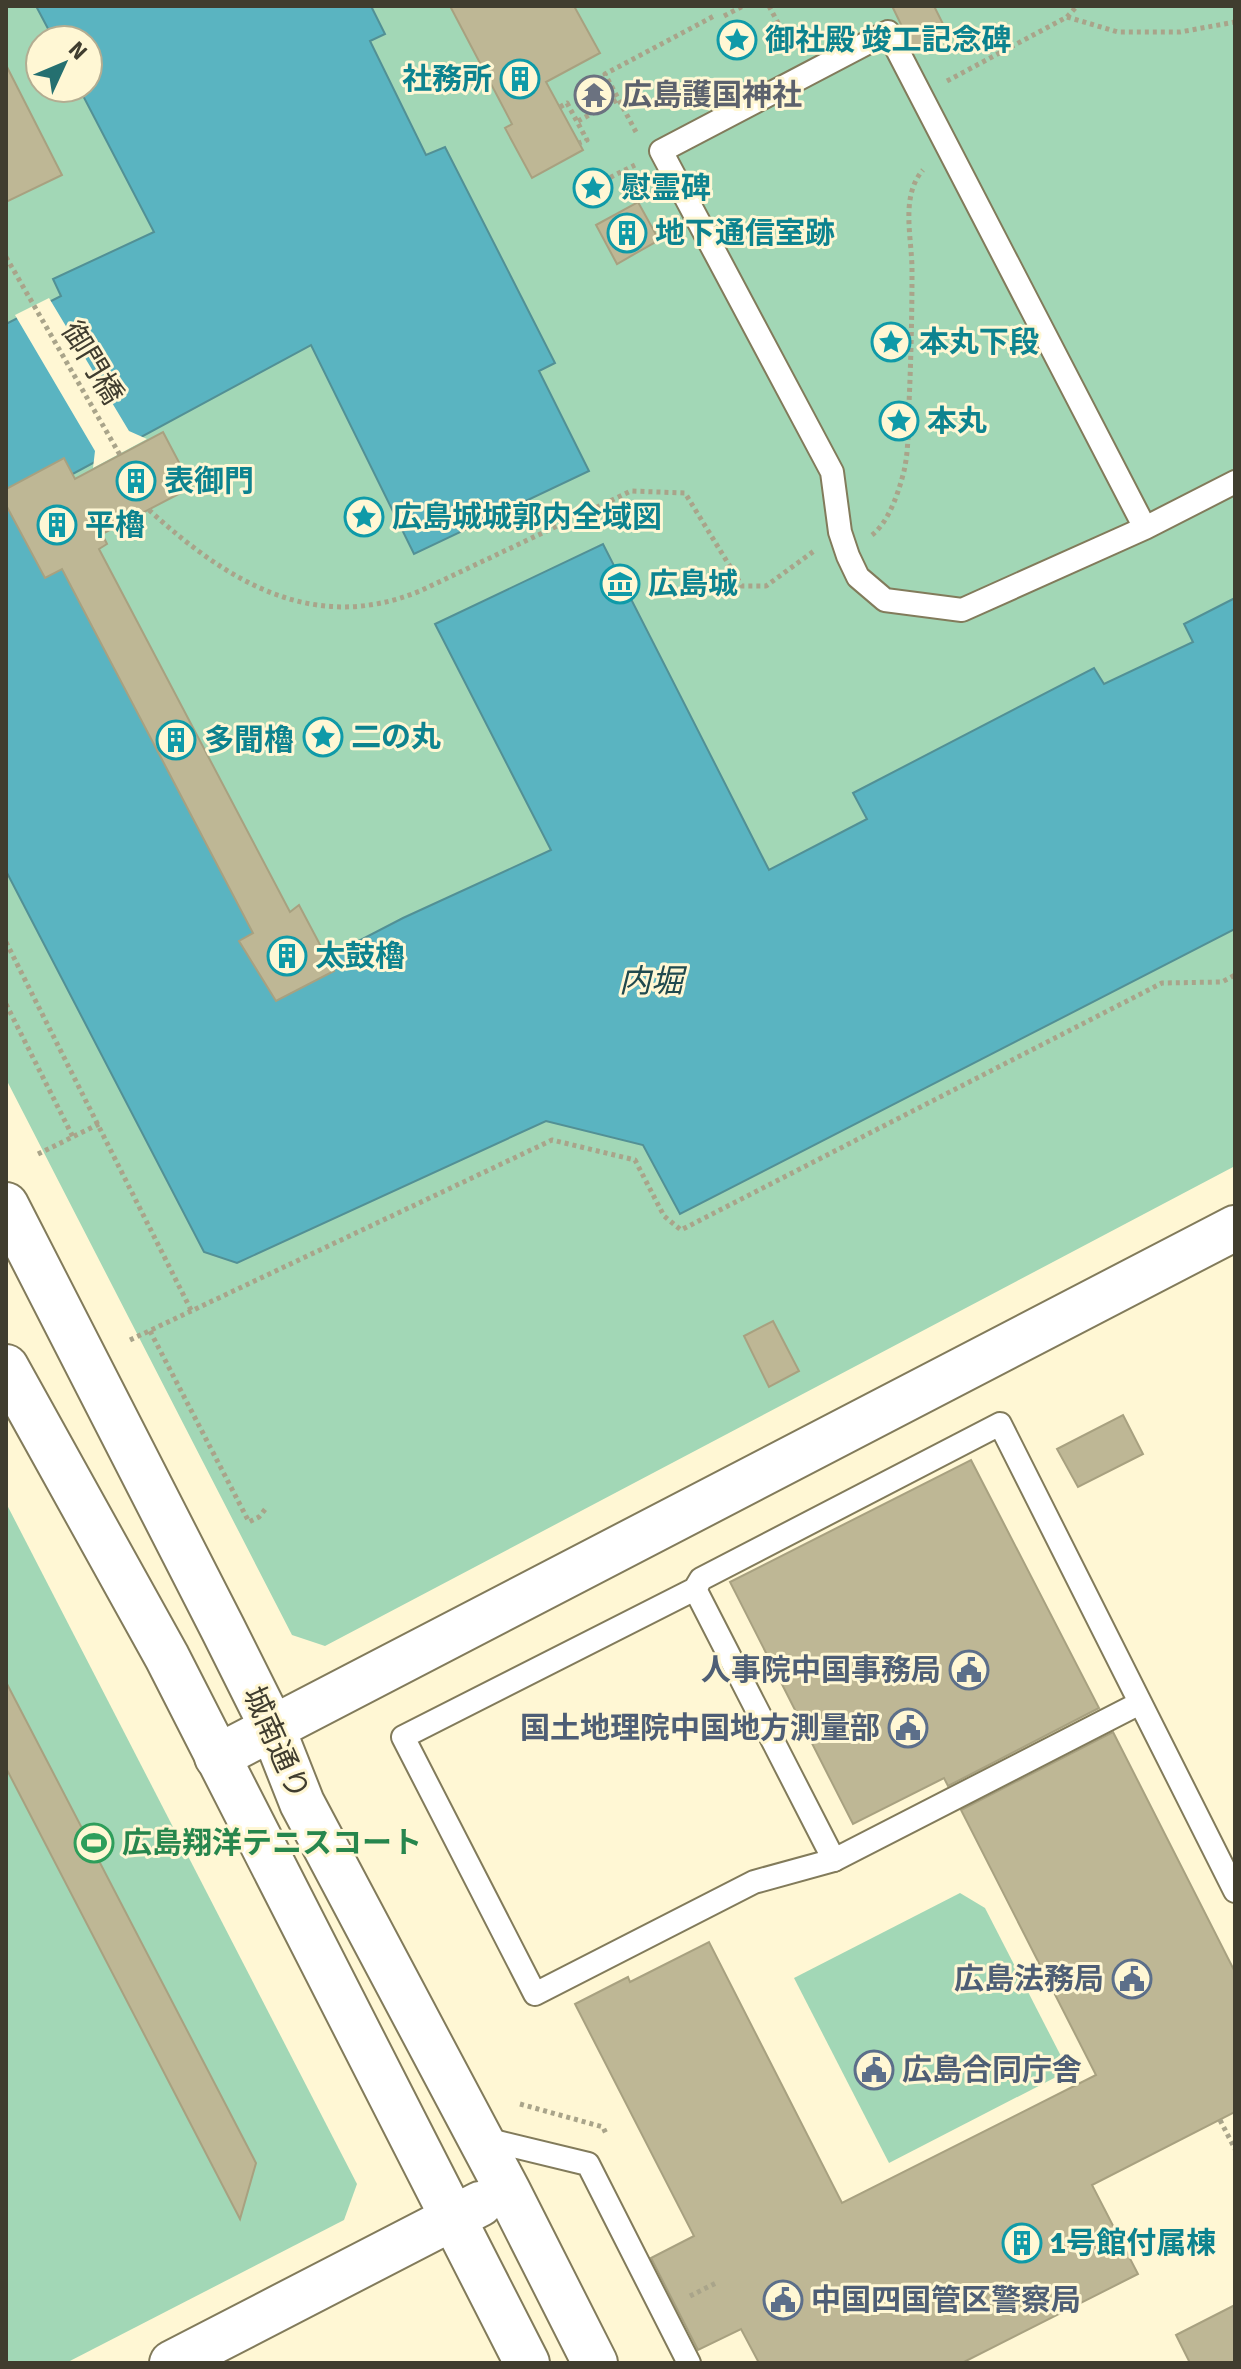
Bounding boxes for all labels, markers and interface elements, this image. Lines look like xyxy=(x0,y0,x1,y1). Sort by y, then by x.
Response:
place icon: 御社殿 竣工記念碑 xyxy=(716,19,758,61)
place label: 御社殿 竣工記念碑 xyxy=(765,22,1012,59)
north arrow xyxy=(24,24,104,104)
text: N xyxy=(63,36,93,65)
building icon: 社務所 xyxy=(499,58,541,100)
place label: 社務所 xyxy=(402,61,492,98)
temple icon: 広島護国神社 xyxy=(573,74,615,116)
place label: 広島護国神社 xyxy=(622,77,802,114)
place icon: 慰霊碑 xyxy=(572,167,614,209)
place label: 慰霊碑 xyxy=(621,170,711,207)
building icon: 地下通信室跡 xyxy=(606,212,648,254)
place label: 地下通信室跡 xyxy=(655,215,835,252)
street label: 御門橋 xyxy=(53,315,131,411)
place icon: 本丸下段 xyxy=(870,321,912,363)
place label: 本丸下段 xyxy=(919,324,1039,361)
place icon: 本丸 xyxy=(878,400,920,442)
place label: 本丸 xyxy=(927,403,987,440)
building icon: 表御門 xyxy=(115,460,157,502)
place label: 表御門 xyxy=(164,463,254,500)
place icon: 広島城城郭内全域図 xyxy=(343,496,385,538)
place label: 広島城城郭内全域図 xyxy=(392,499,662,536)
building icon: 平櫓 xyxy=(36,504,78,546)
place label: 平櫓 xyxy=(85,507,145,544)
museum icon: 広島城 xyxy=(599,563,641,605)
place label: 広島城 xyxy=(648,566,738,603)
place icon: 二の丸 xyxy=(302,716,344,758)
building icon: 多聞櫓 xyxy=(155,719,197,761)
place label: 二の丸 xyxy=(351,719,441,756)
place label: 多聞櫓 xyxy=(204,722,294,759)
building icon: 太鼓櫓 xyxy=(266,935,308,977)
place label: 太鼓櫓 xyxy=(315,938,405,975)
water label: 内堀 xyxy=(619,962,688,1001)
public building icon: 人事院中国事務局 xyxy=(948,1649,990,1691)
place label: 人事院中国事務局 xyxy=(701,1652,941,1689)
street label: 城南通り xyxy=(235,1681,317,1805)
public building icon: 国土地理院中国地方測量部 xyxy=(887,1707,929,1749)
place label: 国土地理院中国地方測量部 xyxy=(520,1710,880,1747)
sports icon: 広島翔洋テニスコート xyxy=(73,1822,115,1864)
place label: 広島翔洋テニスコート xyxy=(122,1825,422,1862)
public building icon: 広島法務局 xyxy=(1111,1958,1153,2000)
place label: 広島法務局 xyxy=(954,1961,1104,1998)
public building icon: 広島合同庁舎 xyxy=(853,2049,895,2091)
place label: 広島合同庁舎 xyxy=(902,2052,1082,2089)
building icon: 1号館付属棟 xyxy=(1001,2222,1043,2264)
place label: 1号館付属棟 xyxy=(1050,2225,1216,2262)
public building icon: 中国四国管区警察局 xyxy=(762,2279,804,2321)
place label: 中国四国管区警察局 xyxy=(811,2282,1081,2319)

